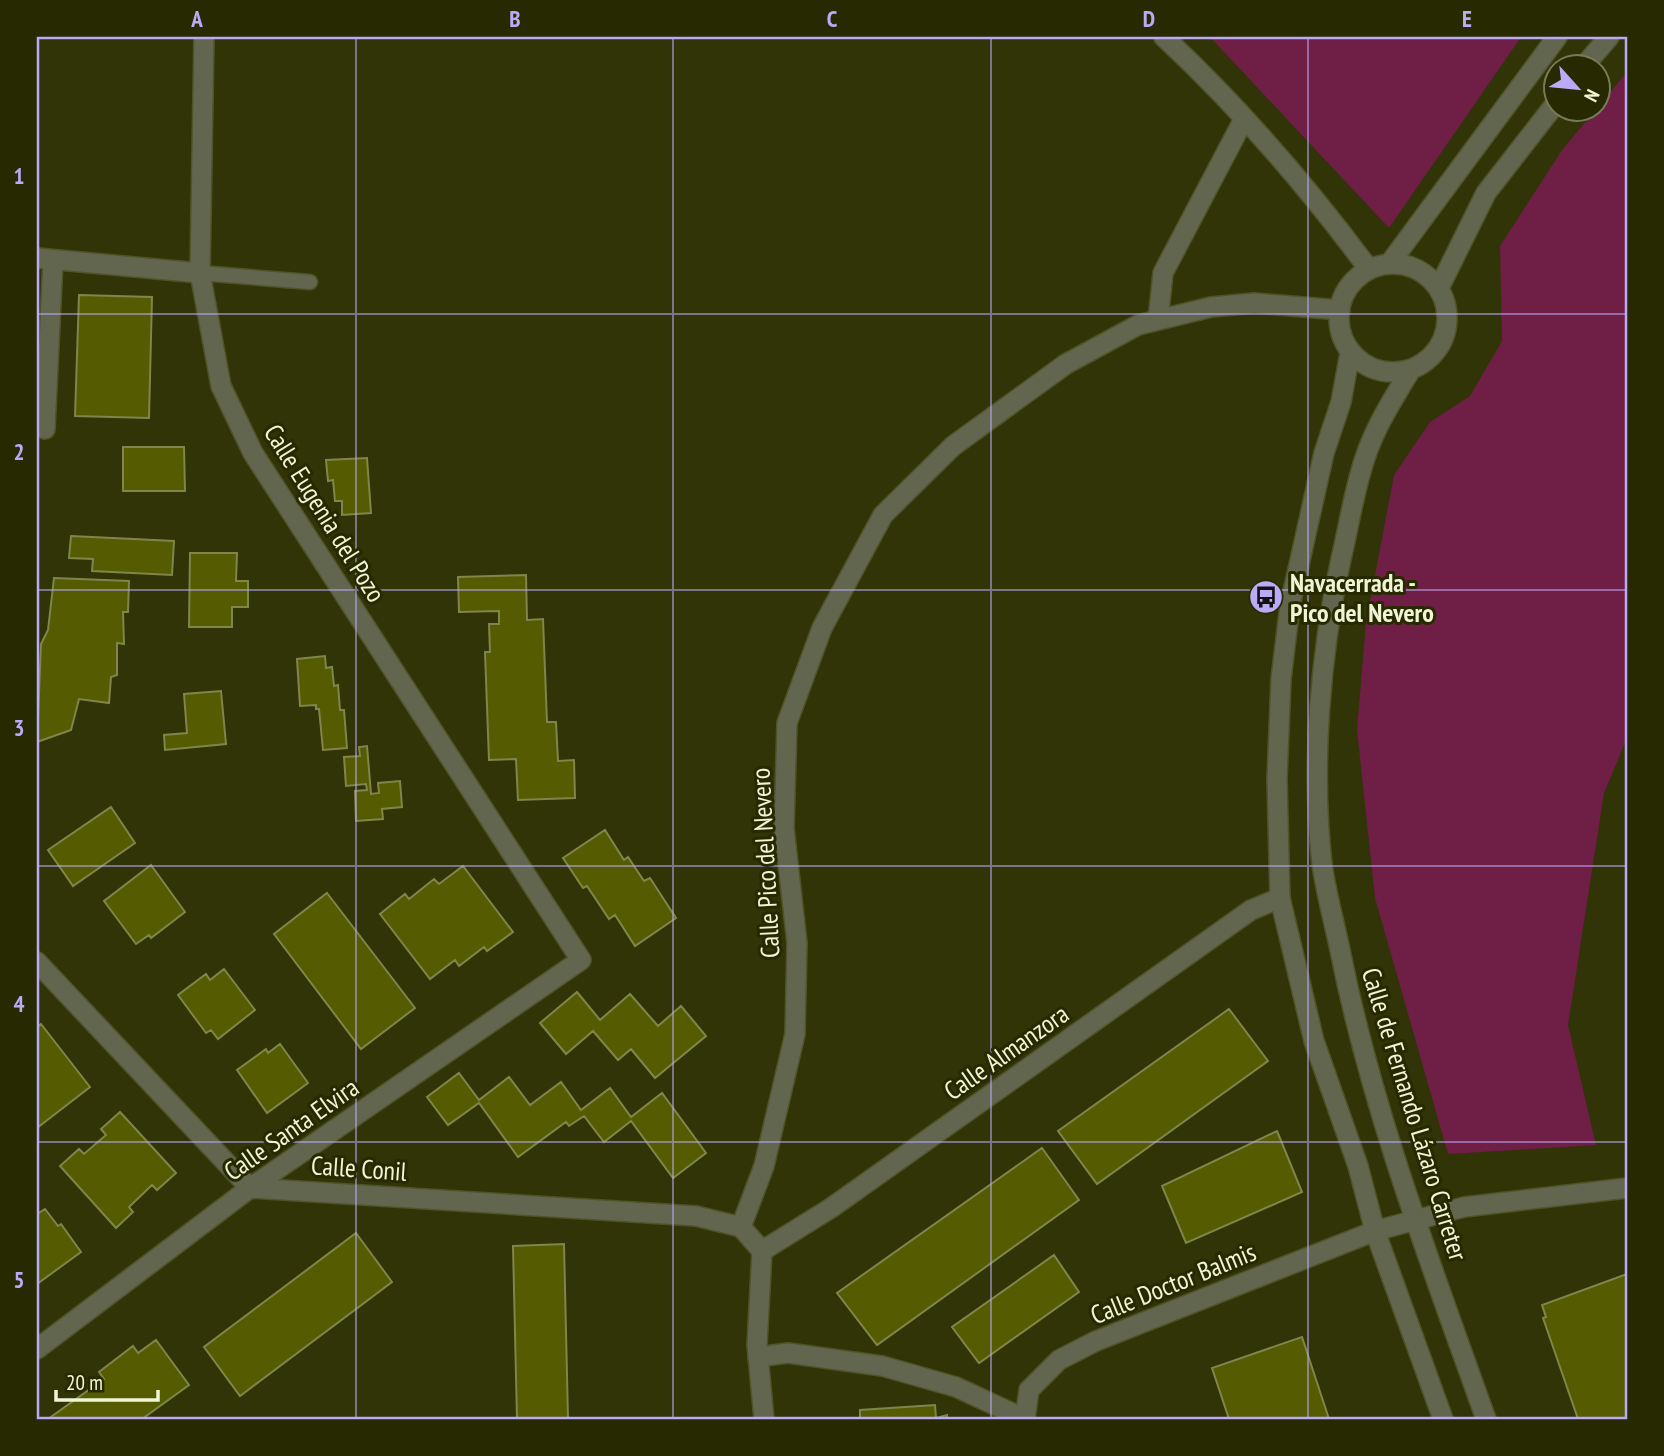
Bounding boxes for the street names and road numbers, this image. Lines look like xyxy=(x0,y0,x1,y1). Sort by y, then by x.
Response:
street label: Calle Eugenia del Pozo xyxy=(257,418,393,608)
street label: Calle Pico del Nevero xyxy=(744,767,786,959)
street label: Calle de Fernando Lázaro Carreter xyxy=(1355,964,1475,1264)
street label: Calle Almanzora xyxy=(937,997,1075,1107)
street label: Calle Santa Elvira xyxy=(217,1071,365,1187)
street label: Calle Conil xyxy=(310,1148,408,1188)
street label: Calle Doctor Balmis xyxy=(1086,1235,1260,1331)

